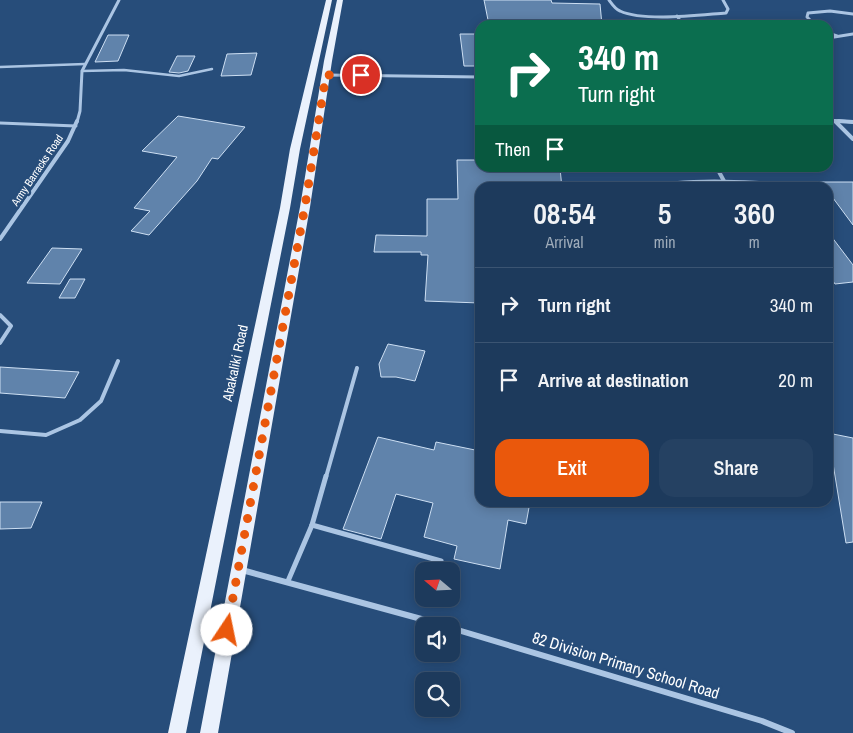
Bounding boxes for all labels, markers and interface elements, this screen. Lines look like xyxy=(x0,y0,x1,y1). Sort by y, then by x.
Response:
text: 340 m xyxy=(578,34,659,81)
icon: right xyxy=(495,40,560,105)
pin xyxy=(340,54,382,96)
icon: arrive xyxy=(347,61,375,89)
text: Turn right xyxy=(578,79,655,109)
street label: Army Barracks Road xyxy=(7,132,66,209)
icon: arrive xyxy=(541,135,569,163)
text: Then xyxy=(495,136,531,162)
text: 08:54 xyxy=(533,193,596,233)
text: 5 xyxy=(658,193,672,233)
text: 360 xyxy=(734,193,775,233)
text: Arrival xyxy=(545,231,583,253)
text: min xyxy=(654,231,676,253)
text: m xyxy=(749,231,760,253)
icon: right xyxy=(495,291,523,319)
text: Turn right xyxy=(538,292,610,318)
text: 340 m xyxy=(770,292,813,318)
street label: Abakaliki Road xyxy=(218,323,252,404)
icon: arrive xyxy=(495,366,523,394)
text: Arrive at destination xyxy=(538,367,689,393)
text: 20 m xyxy=(778,367,813,393)
button: Exit xyxy=(495,439,649,497)
button: Share xyxy=(659,439,813,497)
north arrow xyxy=(415,562,460,608)
map controls xyxy=(415,562,460,717)
position arrow xyxy=(200,603,252,655)
button: sound xyxy=(415,617,460,662)
street label: 82 Division Primary School Road xyxy=(530,626,722,704)
button: search xyxy=(415,672,460,717)

